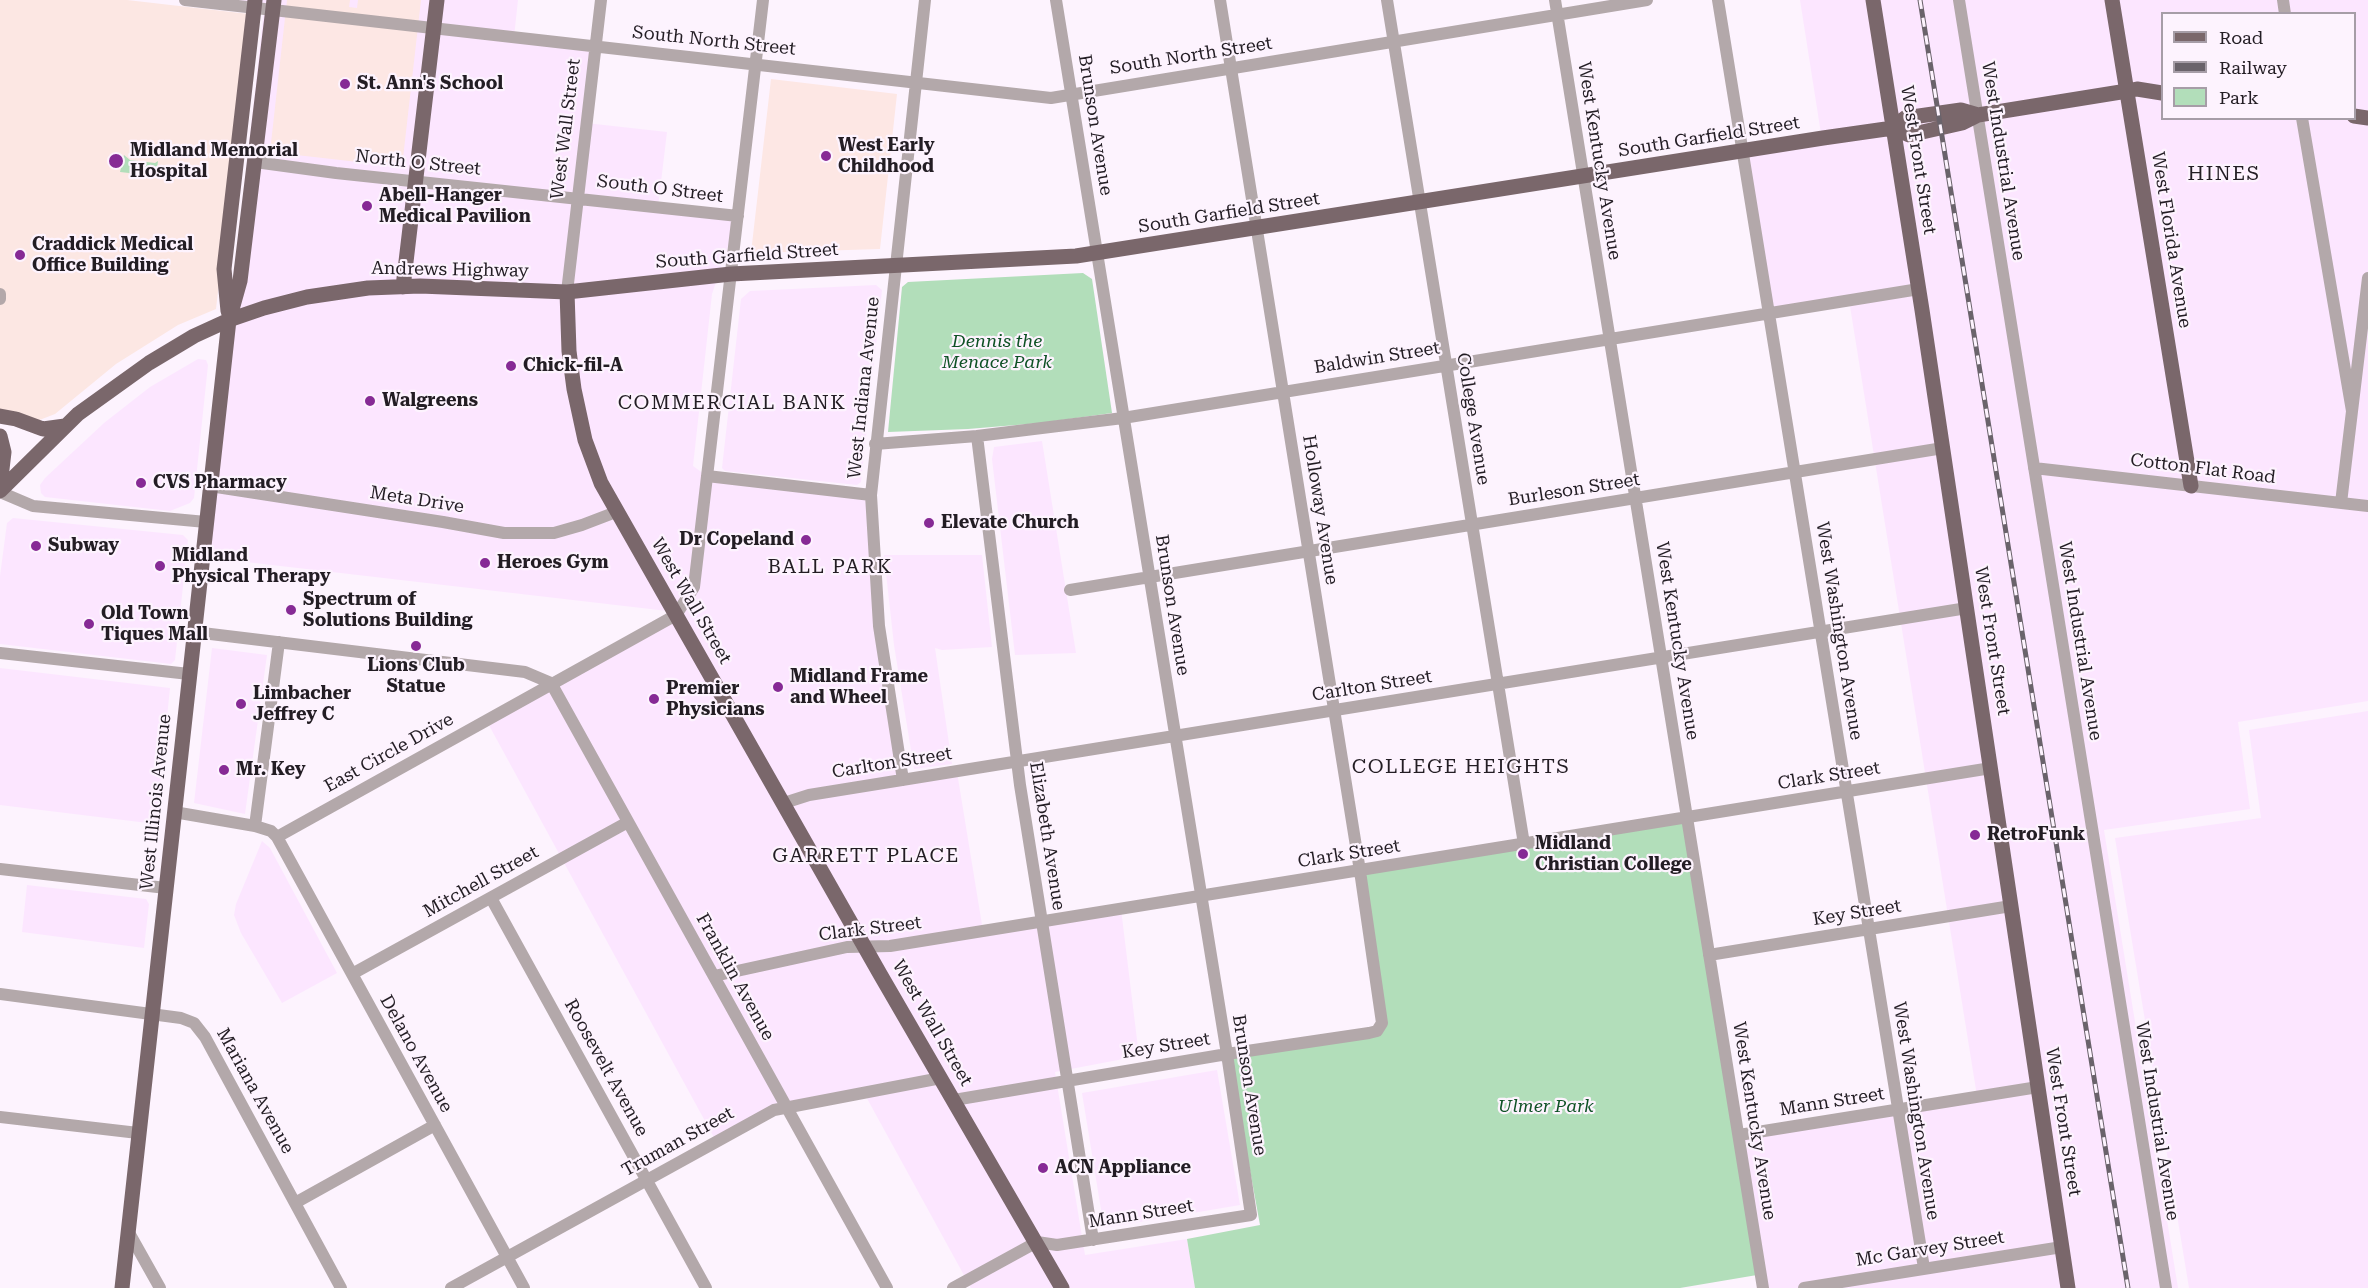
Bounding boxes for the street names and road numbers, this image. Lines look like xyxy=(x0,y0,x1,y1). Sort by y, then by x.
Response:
street label: South North Street xyxy=(631,22,797,60)
street label: South North Street xyxy=(1108,32,1274,80)
street label: Brunson Avenue xyxy=(1073,53,1117,197)
street label: West Wall Street xyxy=(547,57,585,201)
street label: West Kentucky Avenue xyxy=(1573,60,1625,262)
street label: West Industrial Avenue xyxy=(1977,60,2029,262)
street label: West Front Street xyxy=(1896,84,1940,236)
street label: South Garfield Street xyxy=(1617,112,1801,162)
street label: North O Street xyxy=(354,146,482,180)
street label: West Florida Avenue xyxy=(2146,150,2196,330)
street label: South O Street xyxy=(596,171,724,207)
street label: South Garfield Street xyxy=(1137,188,1321,238)
street label: South Garfield Street xyxy=(655,239,839,273)
street label: Andrews Highway xyxy=(371,258,529,282)
street label: West Indiana Avenue xyxy=(844,296,884,480)
street label: Baldwin Street xyxy=(1312,337,1442,379)
street label: College Avenue xyxy=(1452,351,1494,487)
street label: Holloway Avenue xyxy=(1297,434,1343,586)
street label: Cotton Flat Road xyxy=(2129,449,2277,489)
street label: Burleson Street xyxy=(1507,469,1641,511)
street label: Meta Drive xyxy=(369,482,465,518)
street label: West Washington Avenue xyxy=(1811,520,1867,742)
street label: Brunson Avenue xyxy=(1150,533,1194,677)
street label: West Wall Street xyxy=(646,534,736,668)
street label: West Kentucky Avenue xyxy=(1651,540,1703,742)
street label: West Industrial Avenue xyxy=(2054,540,2106,742)
street label: West Front Street xyxy=(1970,565,2014,717)
street label: Carlton Street xyxy=(1311,666,1433,706)
street label: East Circle Drive xyxy=(321,709,457,797)
street label: West Illinois Avenue xyxy=(136,713,176,891)
street label: Carlton Street xyxy=(831,743,953,783)
street label: Clark Street xyxy=(1776,757,1882,795)
street label: Elizabeth Avenue xyxy=(1025,760,1069,912)
street label: Clark Street xyxy=(1296,835,1402,873)
street label: Mitchell Street xyxy=(420,841,542,923)
street label: Key Street xyxy=(1811,895,1903,931)
street label: Franklin Avenue xyxy=(691,910,779,1044)
street label: Clark Street xyxy=(817,912,923,946)
street label: West Wall Street xyxy=(887,956,977,1090)
street label: Delano Avenue xyxy=(375,992,457,1116)
street label: Roosevelt Avenue xyxy=(559,996,653,1140)
street label: West Washington Avenue xyxy=(1888,1000,1944,1222)
street label: Brunson Avenue xyxy=(1227,1013,1271,1157)
street label: West Kentucky Avenue xyxy=(1728,1020,1780,1222)
street label: West Industrial Avenue xyxy=(2131,1020,2183,1222)
street label: Mariana Avenue xyxy=(212,1025,298,1157)
street label: Key Street xyxy=(1120,1028,1212,1064)
street label: West Front Street xyxy=(2041,1046,2085,1198)
street label: Mann Street xyxy=(1778,1083,1886,1121)
street label: Truman Street xyxy=(618,1102,738,1182)
street label: Mann Street xyxy=(1087,1195,1195,1233)
street label: Mc Garvey Street xyxy=(1854,1227,2006,1271)

